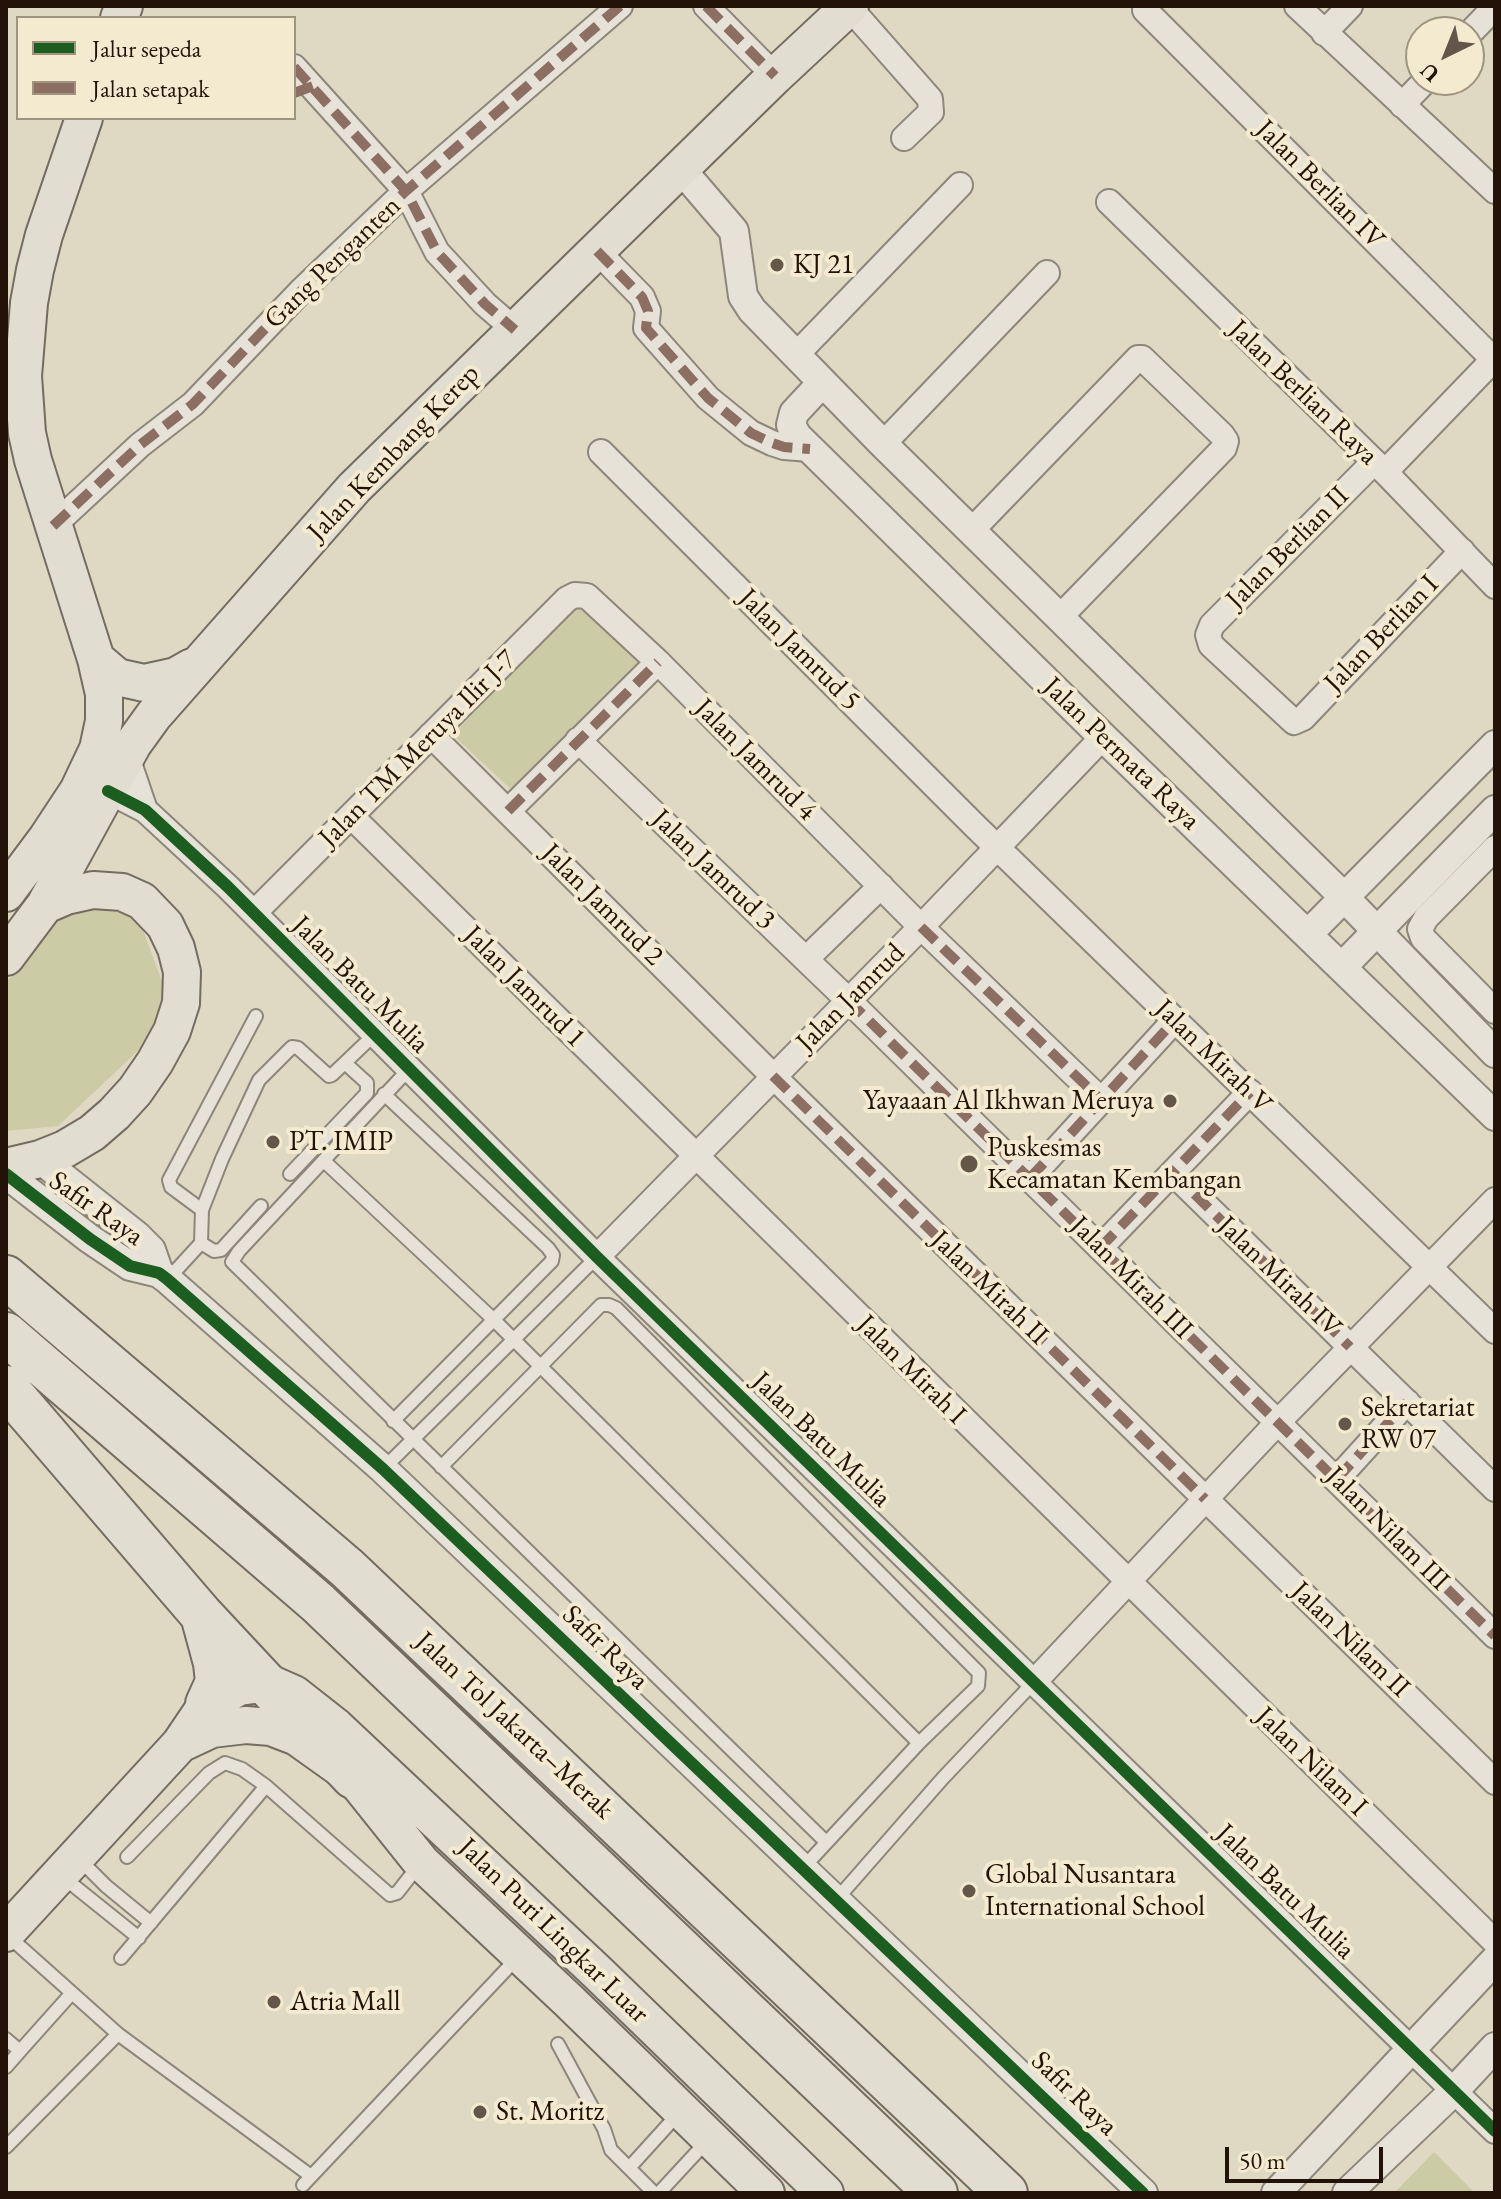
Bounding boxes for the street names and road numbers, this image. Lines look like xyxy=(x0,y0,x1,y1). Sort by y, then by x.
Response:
street label: Jalan Berlian IV xyxy=(1248,113,1392,257)
street label: Gang Penganten xyxy=(258,190,408,336)
street label: Jalan Berlian Raya xyxy=(1221,313,1385,473)
street label: Jalan Kembang Kerep xyxy=(301,357,487,549)
street label: Jalan Berlian II xyxy=(1220,480,1356,616)
street label: Jalan Berlian I xyxy=(1318,568,1446,700)
street label: Jalan Jamrud 5 xyxy=(731,582,867,718)
street label: Jalan TM Meruya Ilir J-7 xyxy=(312,643,524,855)
street label: Jalan Permata Raya xyxy=(1035,670,1207,838)
street label: Jalan Jamrud 4 xyxy=(687,692,823,828)
street label: Jalan Jamrud 3 xyxy=(644,803,782,937)
street label: Jalan Jamrud 2 xyxy=(534,837,670,973)
street label: Jalan Batu Mulia xyxy=(284,909,436,1061)
street label: Jalan Jamrud 1 xyxy=(456,919,592,1055)
street label: Jalan Jamrud xyxy=(790,937,912,1059)
street label: Jalan Mirah V xyxy=(1147,993,1279,1121)
street label: Safir Raya xyxy=(42,1164,150,1254)
street label: Jalan Mirah III xyxy=(1062,1209,1200,1347)
street label: Jalan Mirah IV xyxy=(1210,1209,1348,1345)
street label: Jalan Mirah II xyxy=(923,1224,1055,1352)
street label: Jalan Mirah I xyxy=(849,1308,973,1432)
street label: Jalan Batu Mulia xyxy=(744,1365,898,1515)
street label: Jalan Nilam III xyxy=(1318,1460,1456,1598)
street label: Jalan Nilam II xyxy=(1284,1575,1416,1705)
street label: Safir Raya xyxy=(555,1599,655,1697)
street label: Jalan Tol Jakarta–Merak xyxy=(408,1625,620,1827)
street label: Jalan Nilam I xyxy=(1248,1700,1374,1824)
street label: Jalan Batu Mulia xyxy=(1208,1817,1362,1967)
street label: Jalan Puri Lingkar Luar xyxy=(451,1831,655,2031)
street label: Safir Raya xyxy=(1024,2045,1124,2143)

